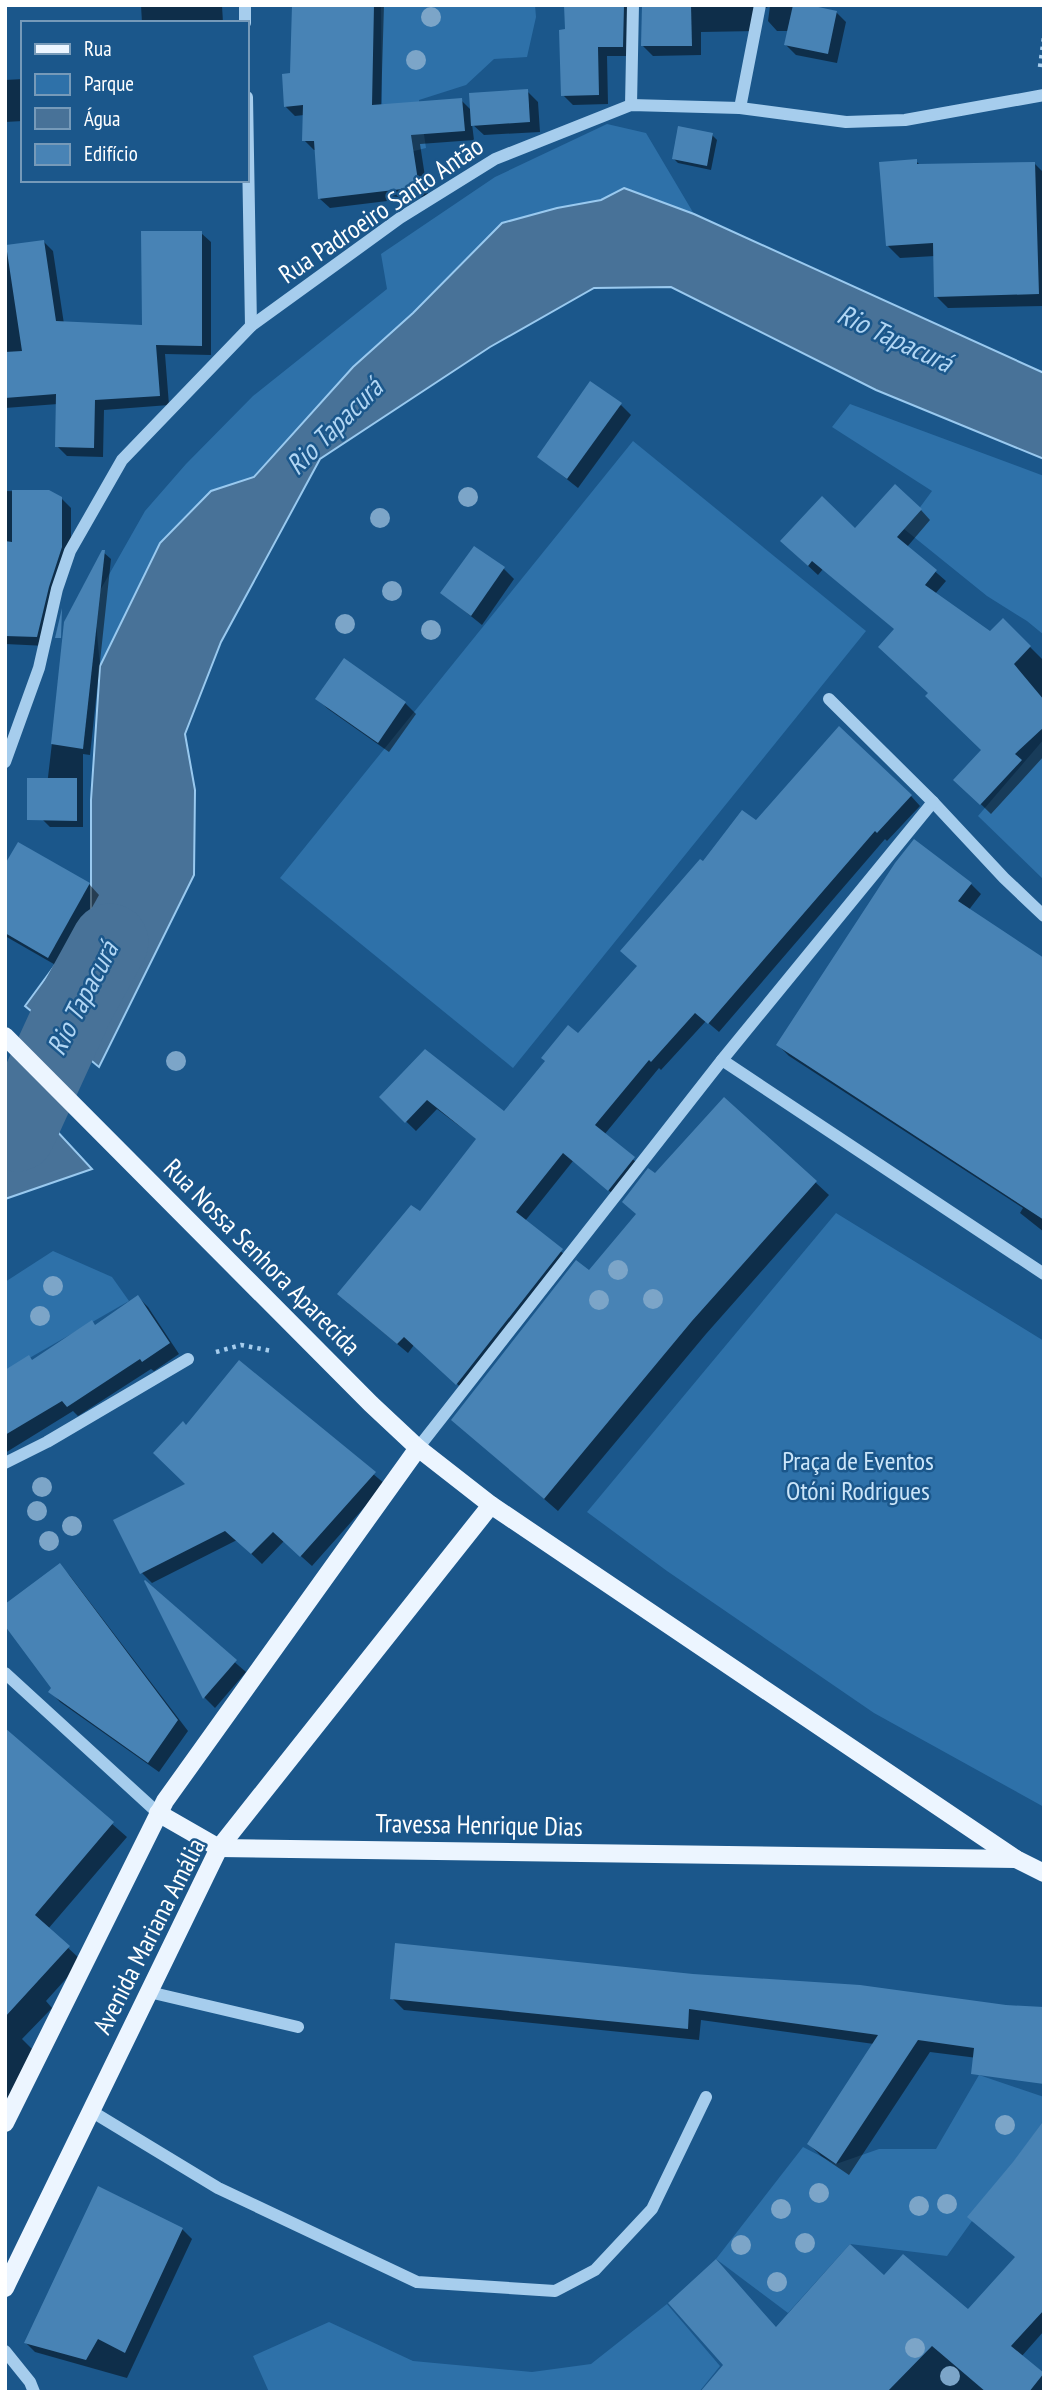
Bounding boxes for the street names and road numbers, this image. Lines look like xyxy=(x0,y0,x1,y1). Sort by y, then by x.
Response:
street label: Rua Padroeiro Santo Antão xyxy=(272,129,489,290)
street label: Rua Nossa Senhora Aparecida xyxy=(157,1151,368,1362)
street label: Travessa Henrique Dias xyxy=(375,1806,583,1843)
street label: Avenida Mariana Amália xyxy=(85,1832,212,2039)

